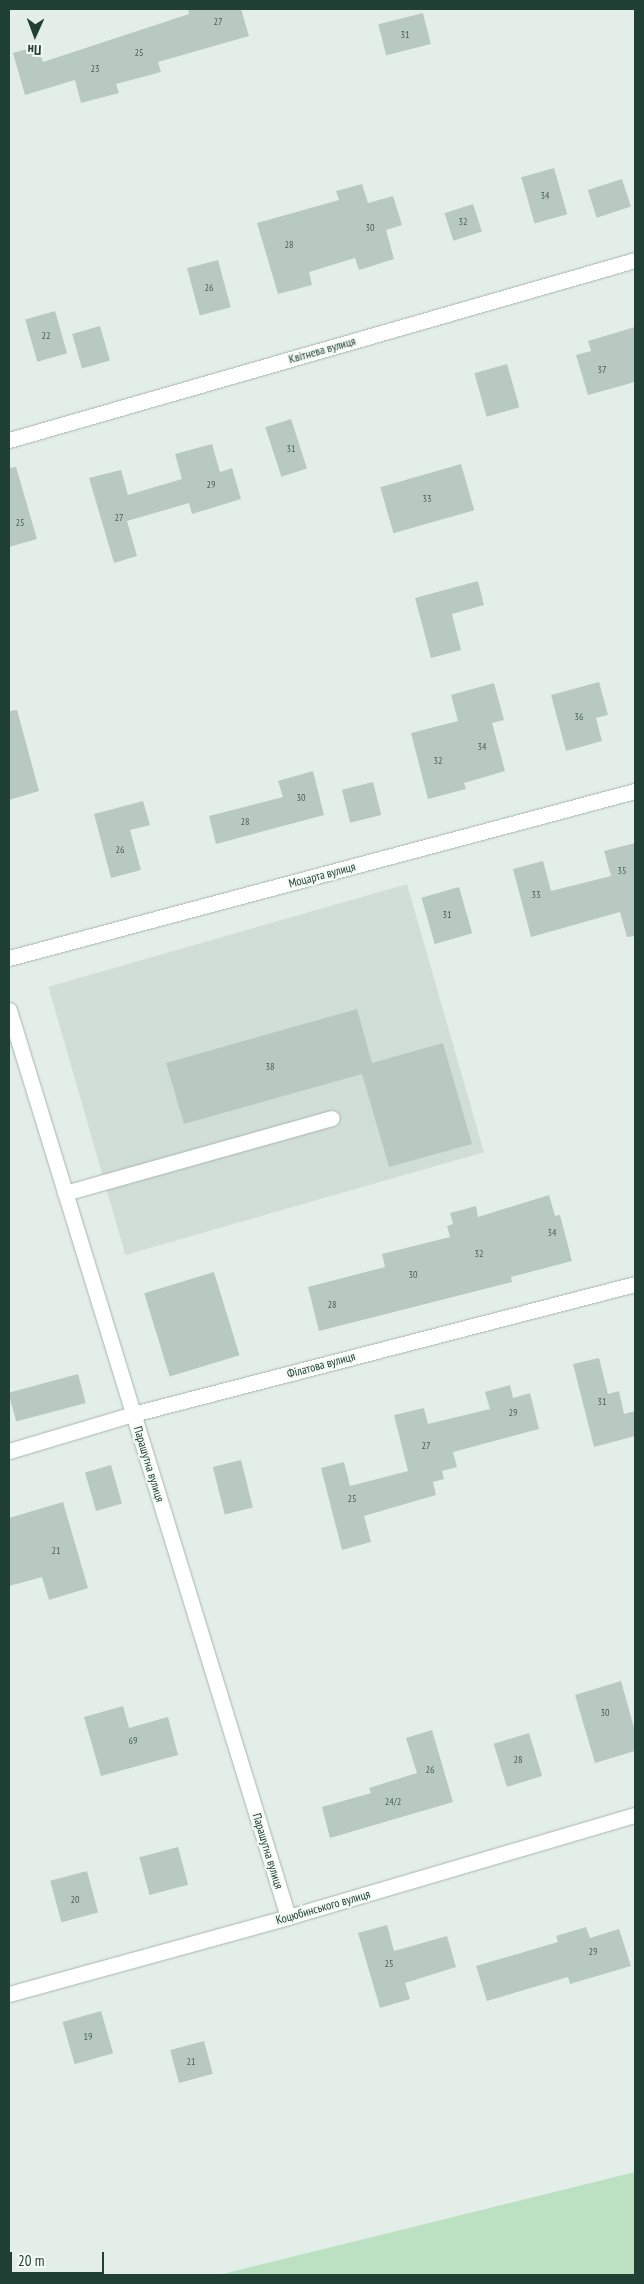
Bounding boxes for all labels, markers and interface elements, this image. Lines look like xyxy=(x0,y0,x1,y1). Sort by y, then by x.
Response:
north arrow xyxy=(10,10,60,60)
house number: 27 xyxy=(214,16,222,28)
house number: 31 xyxy=(401,29,409,41)
text: Пн xyxy=(27,41,42,59)
house number: 25 xyxy=(135,47,143,59)
house number: 23 xyxy=(91,63,99,75)
house number: 34 xyxy=(541,190,549,202)
house number: 32 xyxy=(459,216,467,228)
house number: 30 xyxy=(366,222,374,234)
house number: 28 xyxy=(285,239,293,251)
house number: 26 xyxy=(205,282,213,294)
house number: 22 xyxy=(42,330,50,342)
street label: Квітнева вулиця xyxy=(287,334,357,366)
house number: 37 xyxy=(598,364,606,376)
house number: 31 xyxy=(287,443,295,455)
house number: 29 xyxy=(207,479,215,491)
house number: 33 xyxy=(423,493,431,505)
house number: 27 xyxy=(115,512,123,524)
house number: 25 xyxy=(16,517,24,529)
house number: 36 xyxy=(575,711,583,723)
house number: 34 xyxy=(478,741,486,753)
house number: 32 xyxy=(434,755,442,767)
house number: 30 xyxy=(297,792,305,804)
house number: 28 xyxy=(241,816,249,828)
house number: 26 xyxy=(116,844,124,856)
street label: Моцарта вулиця xyxy=(287,859,357,891)
house number: 35 xyxy=(618,865,626,877)
house number: 33 xyxy=(532,889,540,901)
house number: 31 xyxy=(443,909,451,921)
house number: 38 xyxy=(266,1061,274,1073)
house number: 34 xyxy=(548,1227,556,1239)
house number: 32 xyxy=(475,1248,483,1260)
house number: 30 xyxy=(409,1269,417,1281)
house number: 28 xyxy=(328,1299,336,1311)
street label: Філатова вулиця xyxy=(285,1349,357,1381)
house number: 31 xyxy=(598,1396,606,1408)
house number: 29 xyxy=(509,1407,517,1419)
street label: Парашутна вулиця xyxy=(131,1424,167,1504)
house number: 27 xyxy=(422,1440,430,1452)
house number: 25 xyxy=(348,1493,356,1505)
house number: 21 xyxy=(52,1545,60,1557)
house number: 30 xyxy=(601,1707,609,1719)
house number: 69 xyxy=(129,1735,137,1747)
house number: 28 xyxy=(514,1754,522,1766)
house number: 26 xyxy=(426,1764,434,1776)
house number: 24/2 xyxy=(385,1796,401,1808)
street label: Парашутна вулиця xyxy=(250,1811,286,1891)
street label: Коцюбинського вулиця xyxy=(274,1887,372,1927)
house number: 20 xyxy=(71,1894,79,1906)
house number: 29 xyxy=(589,1946,597,1958)
house number: 25 xyxy=(385,1958,393,1970)
house number: 19 xyxy=(84,2031,92,2043)
house number: 21 xyxy=(187,2056,195,2068)
scale bar xyxy=(12,2242,106,2274)
text: 20 m xyxy=(18,2251,44,2270)

